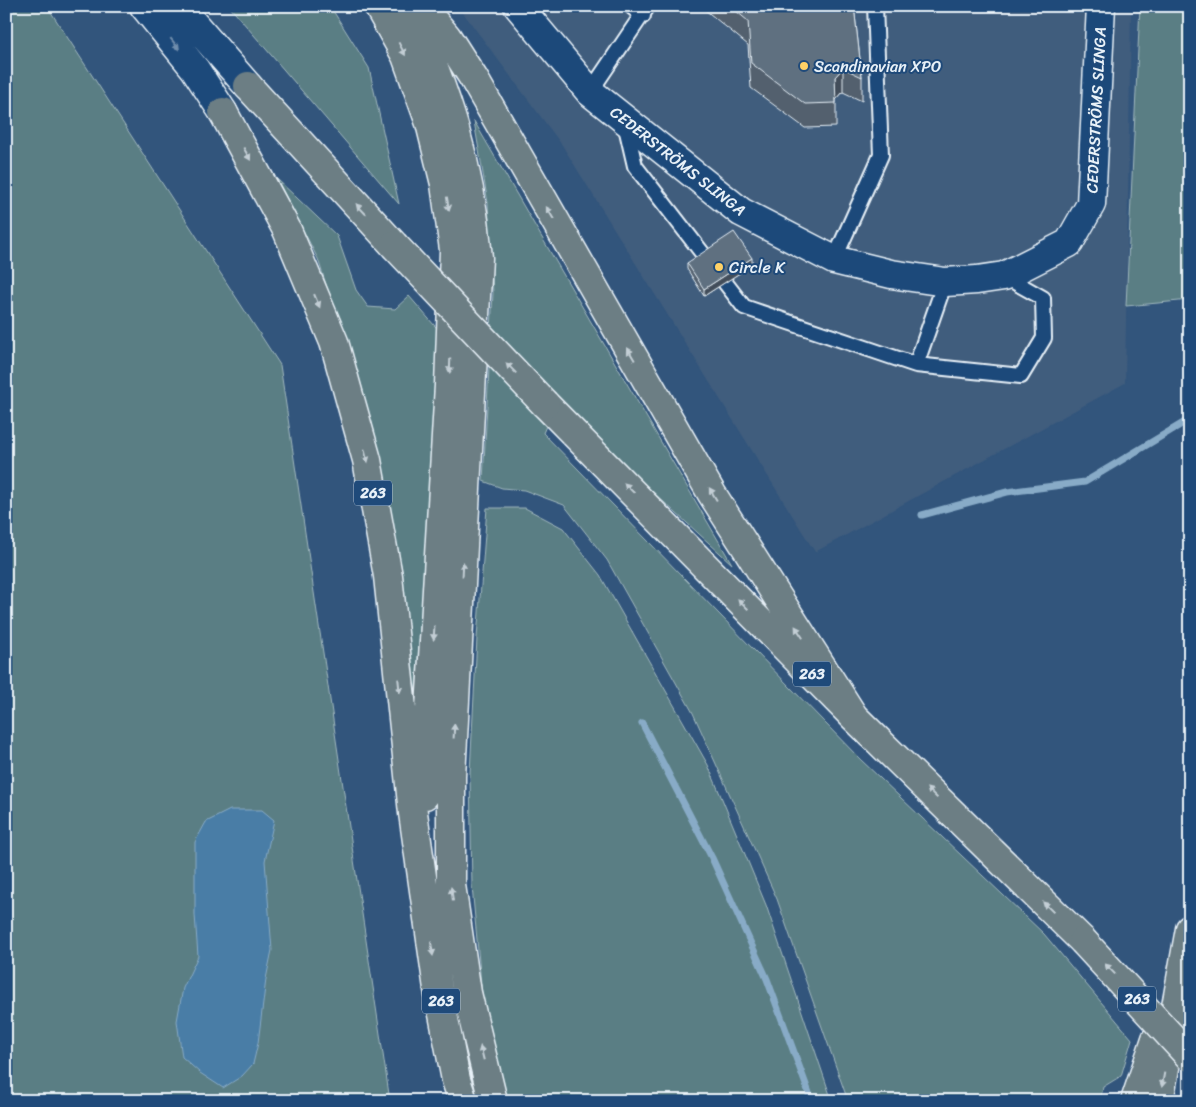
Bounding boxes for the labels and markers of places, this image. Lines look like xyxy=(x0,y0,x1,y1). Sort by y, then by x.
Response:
place label: Scandinavian XPO xyxy=(814,52,941,81)
marker: Scandinavian XPO xyxy=(798,60,810,72)
place label: Circle K xyxy=(729,253,786,282)
marker: Circle K xyxy=(713,261,725,273)

